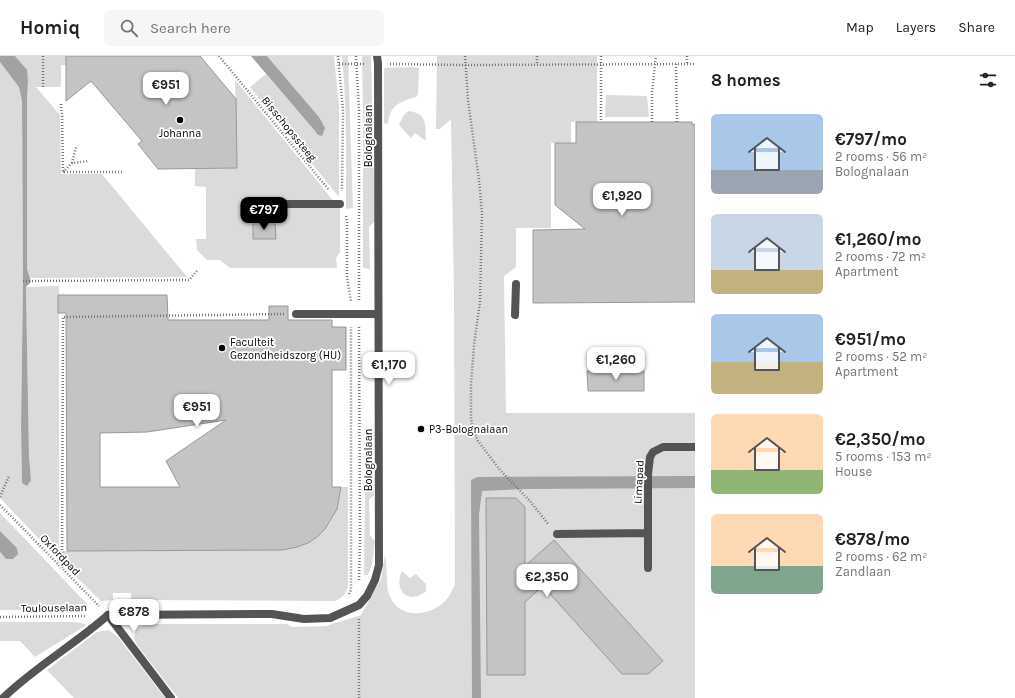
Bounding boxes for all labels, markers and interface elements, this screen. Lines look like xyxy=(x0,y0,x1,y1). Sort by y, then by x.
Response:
search box xyxy=(104,10,384,46)
text: Homiq xyxy=(20,17,80,39)
icon: search xyxy=(118,17,140,39)
text: Search here xyxy=(150,19,231,37)
text: Map xyxy=(846,19,874,36)
text: Layers xyxy=(896,19,936,36)
text: Share xyxy=(958,19,995,36)
icon: filters xyxy=(977,69,999,91)
text: 8 homes xyxy=(711,70,781,90)
pin: €951 xyxy=(142,72,190,106)
text: €951 xyxy=(152,77,180,92)
street label: Bisschopssteeg xyxy=(259,94,320,165)
street label: Bolognalaan xyxy=(362,105,375,167)
marker: Johanna xyxy=(175,115,185,125)
place label: Johanna xyxy=(159,127,201,140)
text: €797/mo xyxy=(835,129,907,149)
icon: home xyxy=(743,130,791,178)
text: 2 rooms · 56 m² xyxy=(835,149,927,164)
text: Bolognalaan xyxy=(835,164,909,179)
pin: €1,920 xyxy=(589,183,655,217)
text: €1,920 xyxy=(602,188,642,203)
pin: €797 xyxy=(240,197,288,231)
text: €797 xyxy=(249,202,279,217)
text: €1,260/mo xyxy=(835,229,921,249)
icon: home xyxy=(743,230,791,278)
text: 2 rooms · 72 m² xyxy=(835,249,926,264)
text: Apartment xyxy=(835,264,898,279)
text: €951/mo xyxy=(835,329,906,349)
icon: home xyxy=(743,330,791,378)
place label: Faculteit Gezondheidszorg (HU) xyxy=(230,336,341,362)
marker: Faculteit Gezondheidszorg (HU) xyxy=(217,343,227,353)
pin: €1,260 xyxy=(583,347,649,381)
text: 2 rooms · 52 m² xyxy=(835,349,927,364)
pin: €1,170 xyxy=(356,352,422,386)
text: €1,260 xyxy=(596,352,636,367)
text: €1,170 xyxy=(371,357,407,372)
text: Apartment xyxy=(835,364,898,379)
pin: €951 xyxy=(173,394,221,428)
text: €951 xyxy=(183,399,211,414)
place label: P3-Bolognalaan xyxy=(429,423,508,436)
marker: P3-Bolognalaan xyxy=(416,424,426,434)
street label: Bolognalaan xyxy=(362,429,375,491)
text: €2,350/mo xyxy=(835,429,925,449)
icon: home xyxy=(743,430,791,478)
text: 5 rooms · 153 m² xyxy=(835,449,932,464)
street label: Limapad xyxy=(631,460,647,504)
text: House xyxy=(835,464,872,479)
text: €878/mo xyxy=(835,529,910,549)
icon: home xyxy=(743,530,791,578)
street label: Oxfordpad xyxy=(37,532,83,578)
text: 2 rooms · 62 m² xyxy=(835,549,927,564)
pin: €2,350 xyxy=(514,564,580,598)
text: Zandlaan xyxy=(835,564,891,579)
text: €2,350 xyxy=(525,569,569,584)
pin: €878 xyxy=(110,599,158,633)
street label: Toulouselaan xyxy=(21,601,87,615)
text: €878 xyxy=(118,604,150,619)

